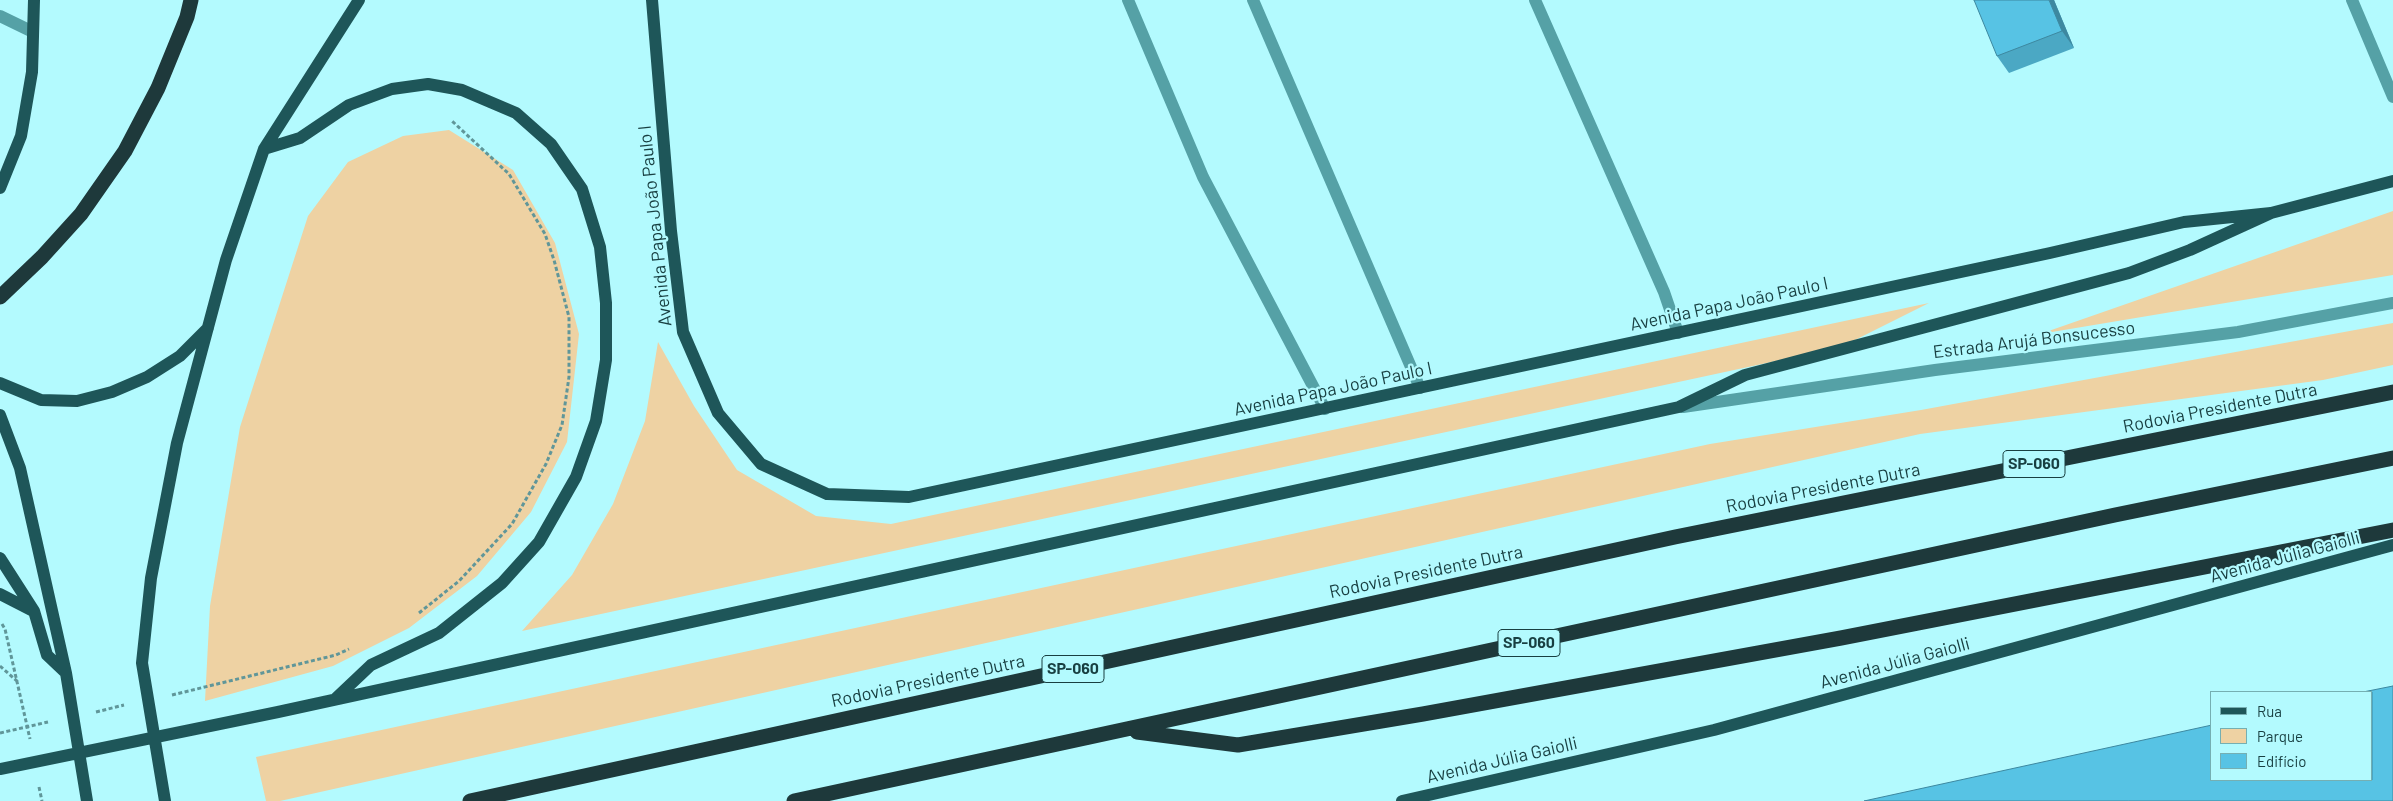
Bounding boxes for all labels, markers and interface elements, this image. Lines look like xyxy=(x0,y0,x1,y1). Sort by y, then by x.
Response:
street label: Avenida Papa João Paulo I xyxy=(634,124,676,328)
street label: Avenida Papa João Paulo I xyxy=(1628,272,1830,336)
street label: Estrada Arujá Bonsucesso xyxy=(1932,317,2136,363)
street label: Avenida Papa João Paulo I xyxy=(1232,357,1434,421)
street label: Rodovia Presidente Dutra xyxy=(2121,379,2319,437)
road number: SP-060 xyxy=(2003,450,2065,478)
street label: Rodovia Presidente Dutra xyxy=(1724,459,1922,517)
street label: Avenida Júlia Gaiolli xyxy=(2208,527,2362,587)
street label: Rodovia Presidente Dutra xyxy=(1327,541,1525,603)
road number: SP-060 xyxy=(1498,630,1560,656)
street label: Avenida Júlia Gaiolli xyxy=(1818,633,1972,693)
street label: Rodovia Presidente Dutra xyxy=(829,650,1027,712)
road number: SP-060 xyxy=(1042,656,1104,682)
legend xyxy=(2210,691,2373,781)
text: Rua xyxy=(2257,702,2282,720)
text: Parque xyxy=(2257,727,2303,745)
street label: Avenida Júlia Gaiolli xyxy=(1424,732,1580,788)
text: Edifício xyxy=(2257,752,2306,770)

